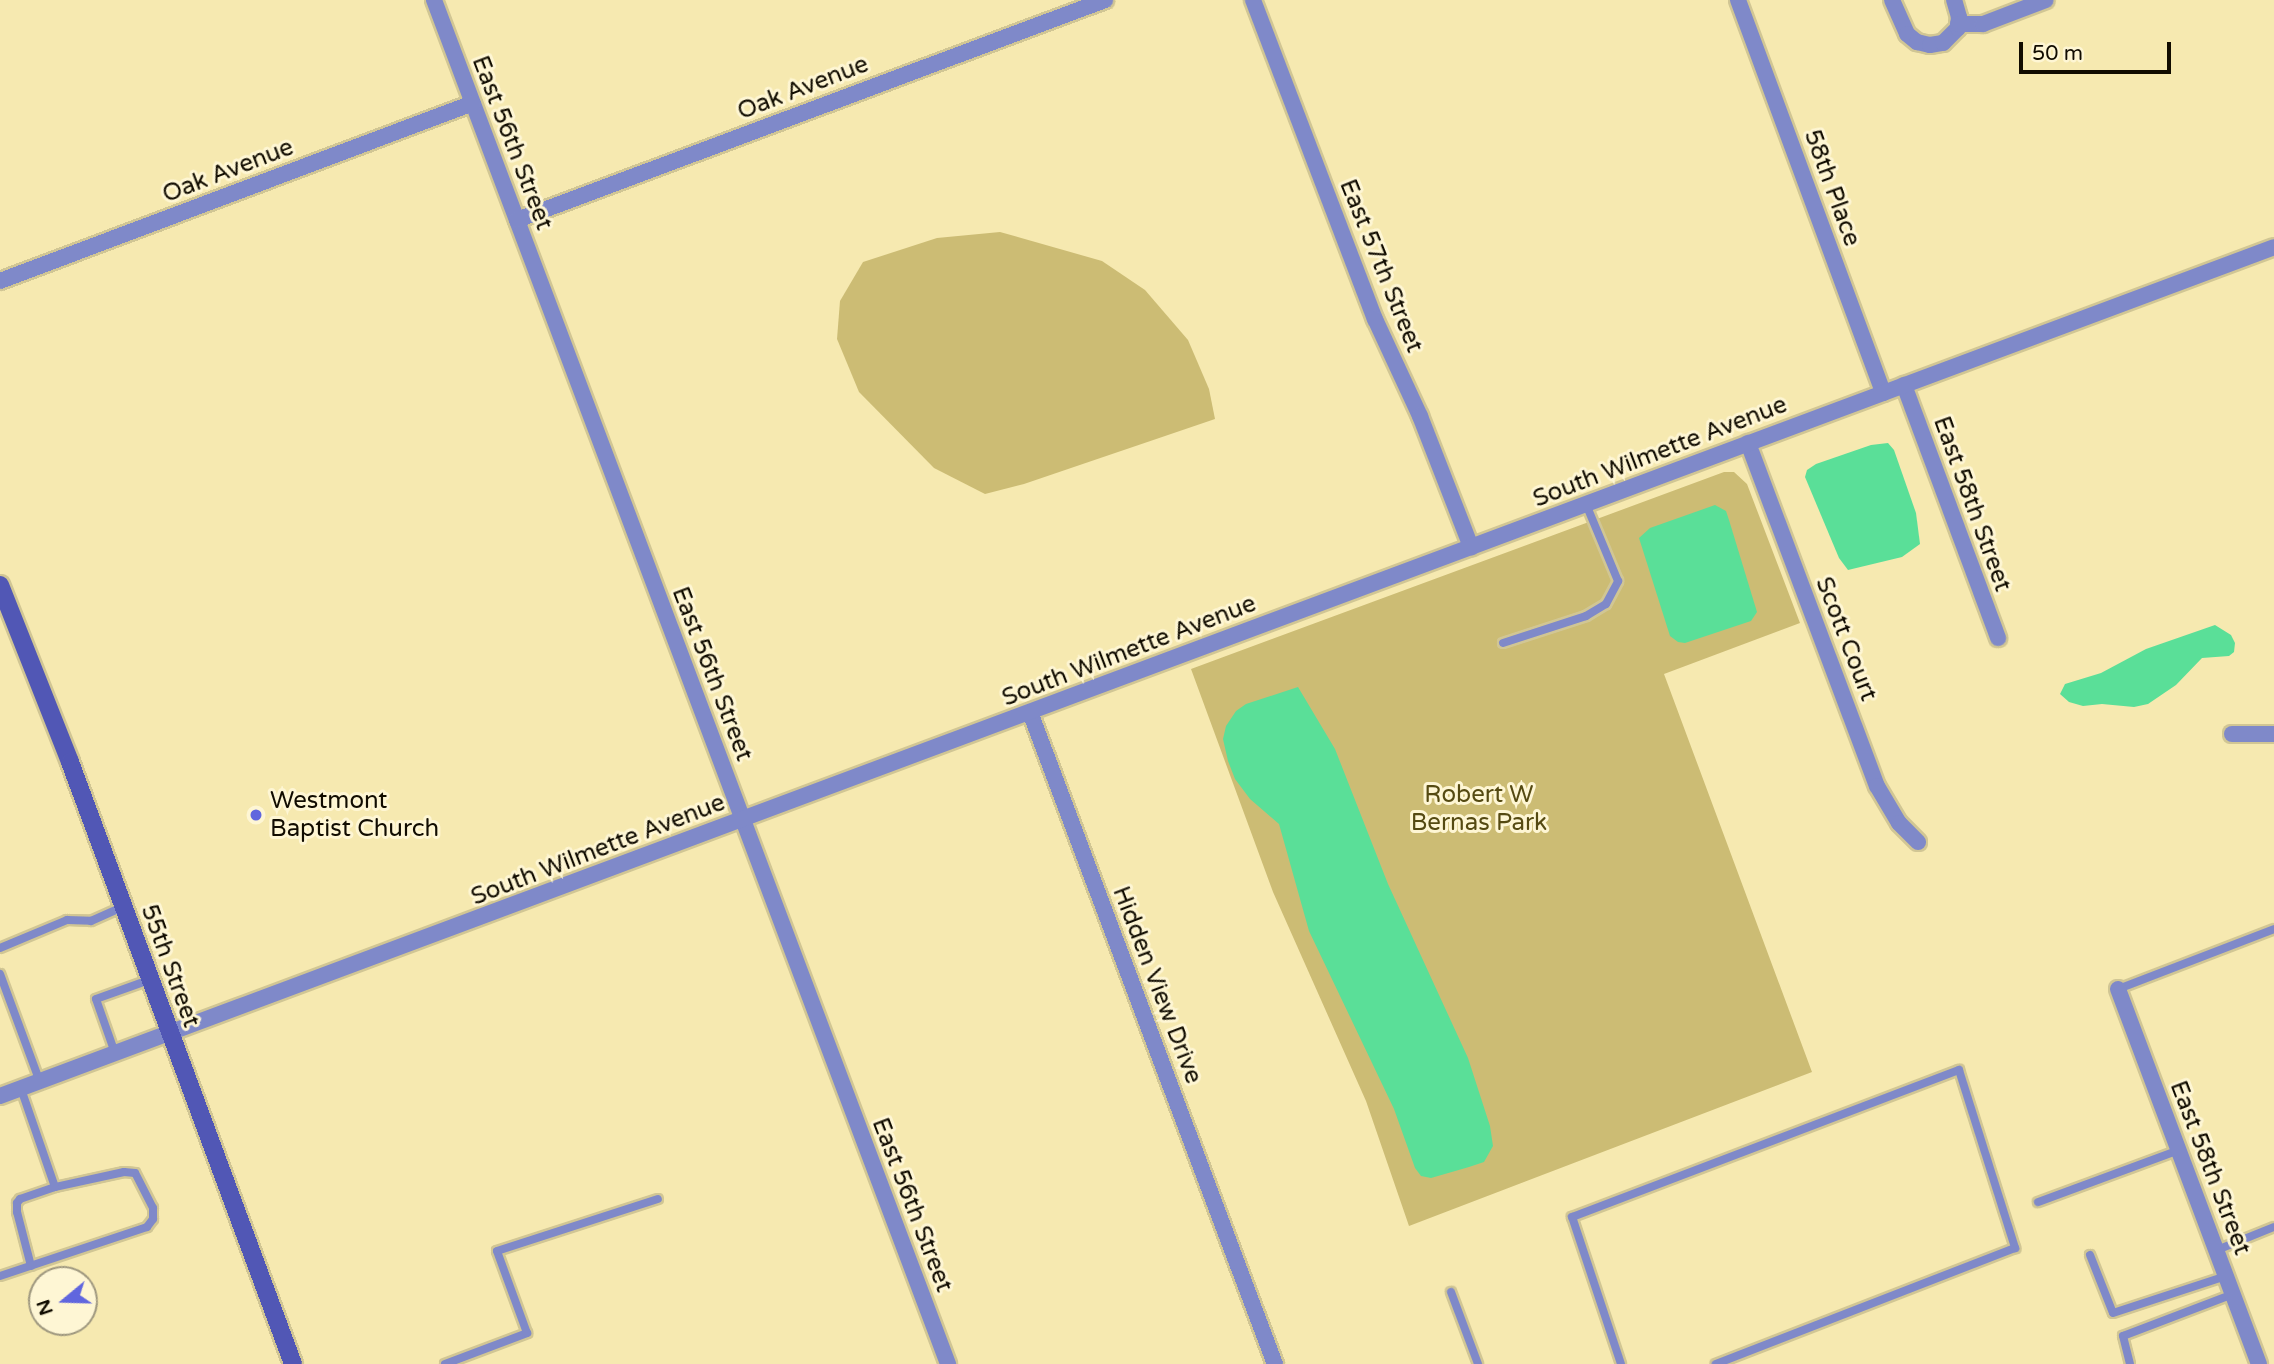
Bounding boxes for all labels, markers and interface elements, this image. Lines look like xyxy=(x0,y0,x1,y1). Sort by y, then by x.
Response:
scale bar xyxy=(2022,28,2174,72)
text: 50 m xyxy=(2032,41,2083,66)
street label: Oak Avenue xyxy=(733,50,873,126)
street label: East 56th Street xyxy=(466,52,558,234)
street label: 58th Place xyxy=(1798,126,1866,250)
street label: Oak Avenue xyxy=(158,133,298,209)
street label: East 57th Street xyxy=(1333,175,1429,357)
street label: South Wilmette Avenue xyxy=(1529,390,1791,514)
street label: East 58th Street xyxy=(1927,413,2017,595)
street label: Scott Court xyxy=(1809,573,1883,705)
street label: East 56th Street xyxy=(666,583,758,765)
street label: South Wilmette Avenue xyxy=(998,589,1260,713)
park label: Robert W Bernas Park xyxy=(1411,781,1547,837)
place label: Westmont Baptist Church xyxy=(270,787,439,843)
street label: South Wilmette Avenue xyxy=(467,788,729,912)
marker: Westmont Baptist Church xyxy=(248,807,264,823)
street label: Hidden View Drive xyxy=(1106,882,1208,1088)
street label: 55th Street xyxy=(134,901,206,1031)
street label: East 58th Street xyxy=(2164,1077,2256,1259)
street label: East 56th Street xyxy=(866,1114,958,1296)
north arrow xyxy=(28,1266,98,1336)
text: N xyxy=(32,1296,58,1318)

